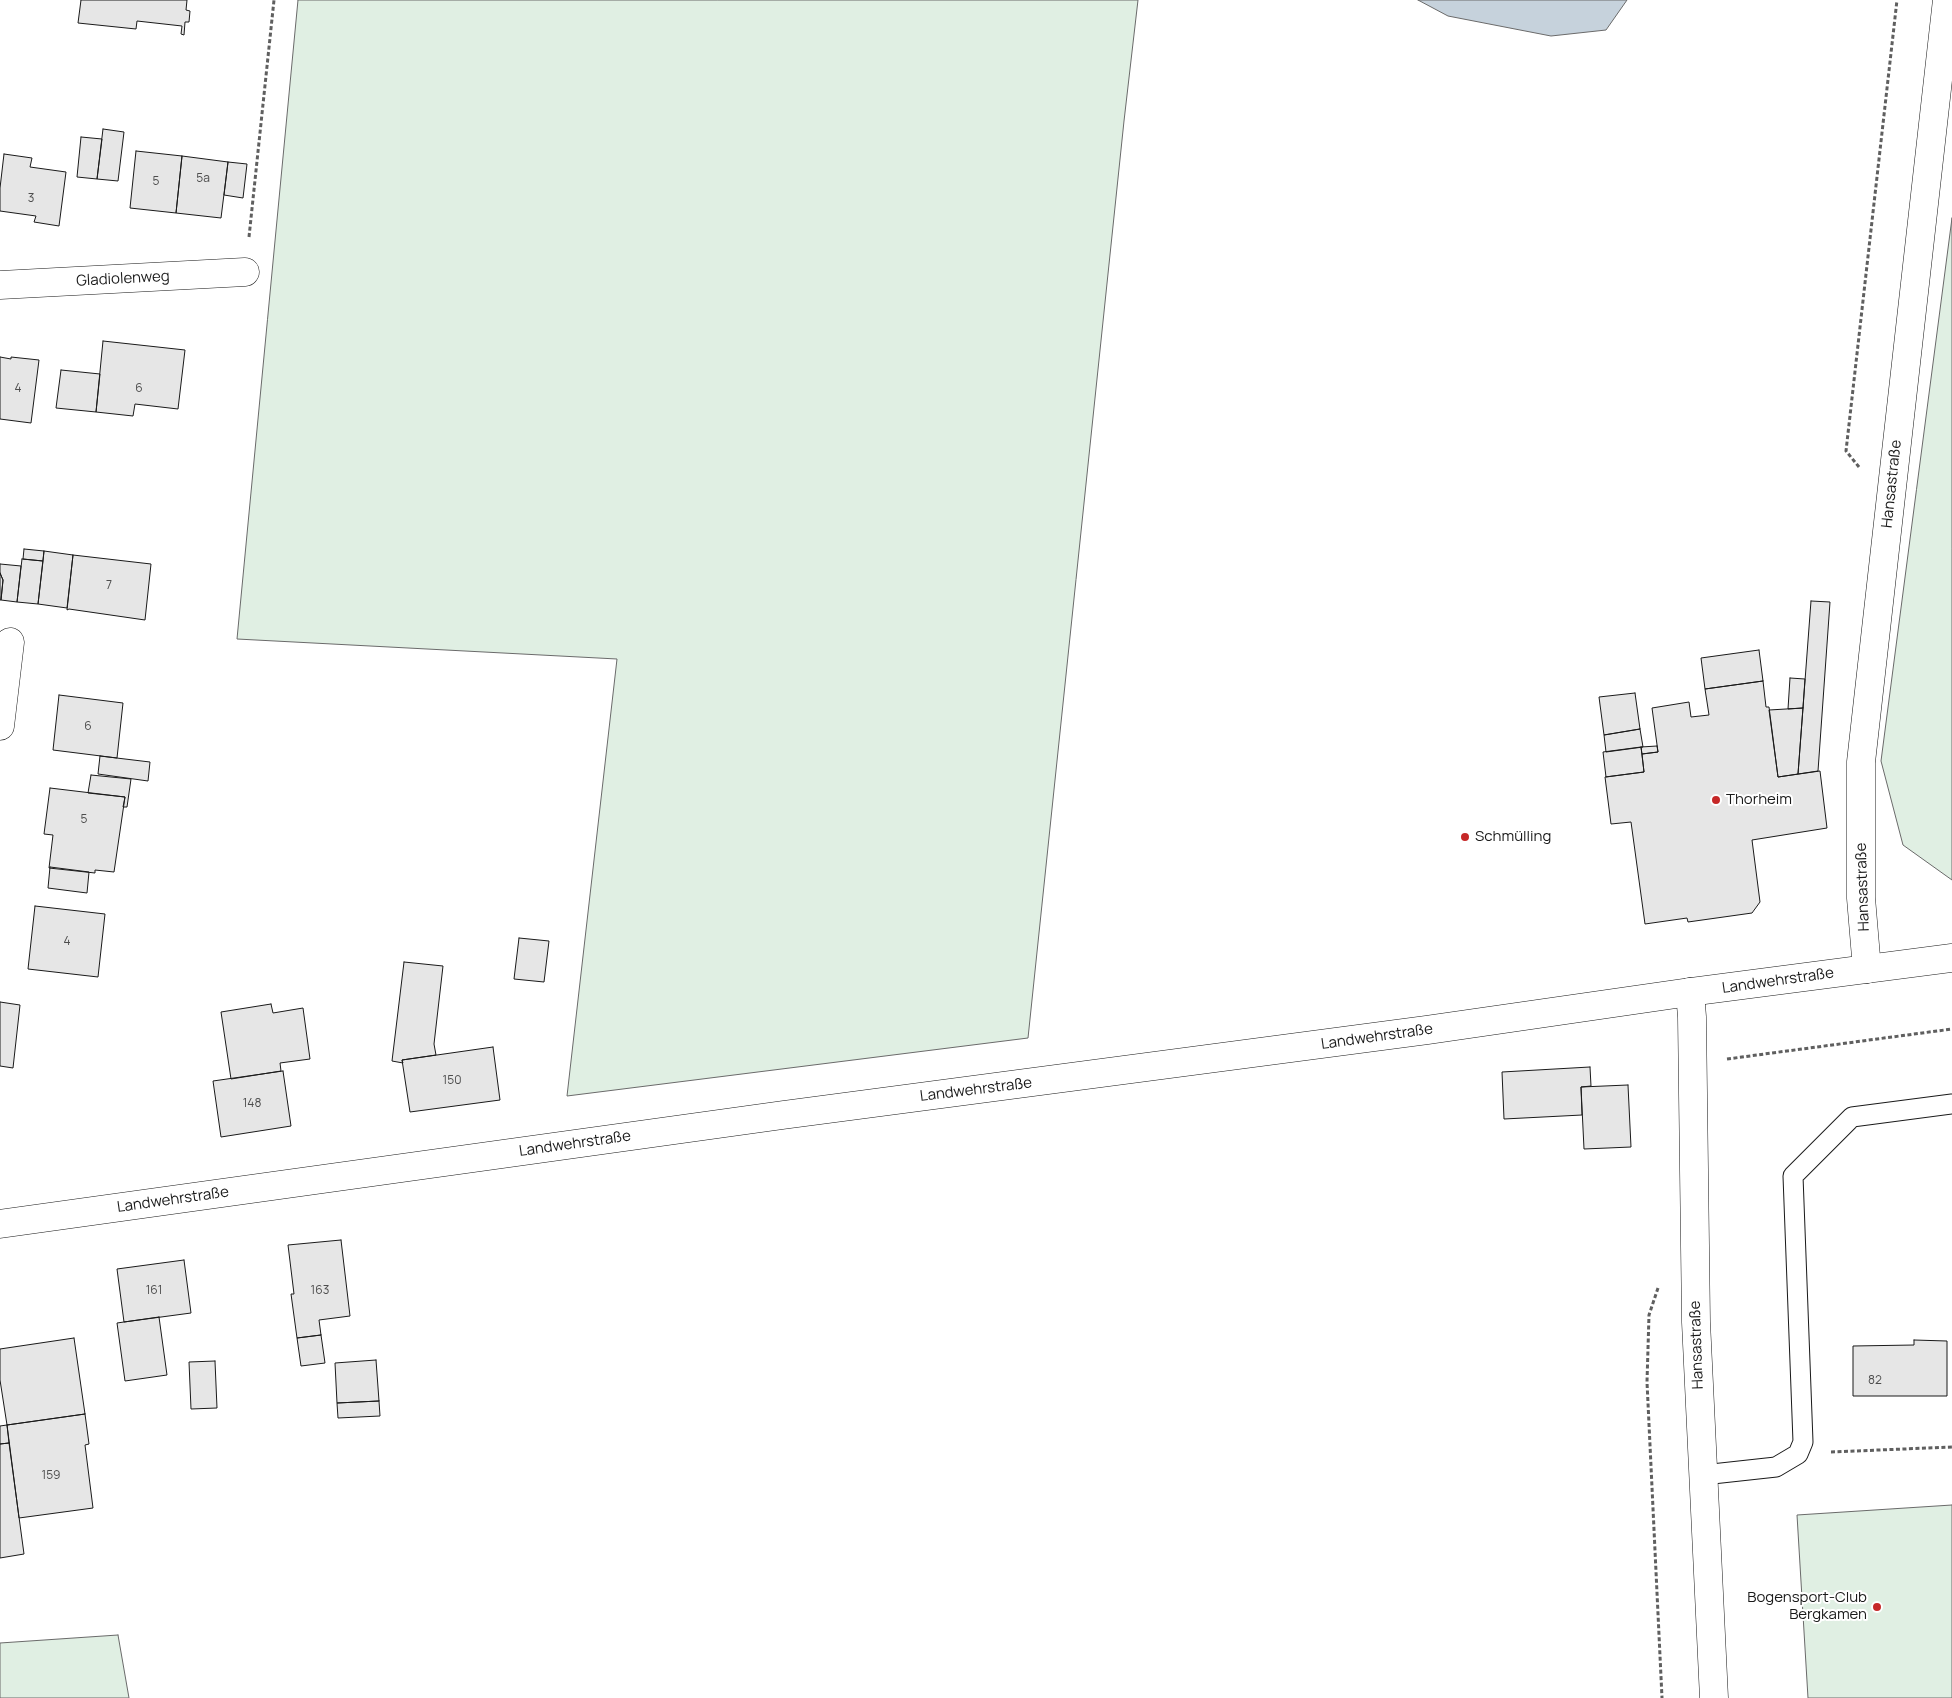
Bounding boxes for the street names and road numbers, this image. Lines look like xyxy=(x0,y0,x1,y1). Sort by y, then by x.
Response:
street label: Gladiolenweg xyxy=(76,268,170,290)
street label: Hansastraße xyxy=(1878,439,1906,529)
street label: Hansastraße xyxy=(1852,842,1874,932)
street label: Landwehrstraße xyxy=(1721,964,1835,998)
street label: Landwehrstraße xyxy=(1320,1020,1434,1054)
street label: Landwehrstraße xyxy=(919,1074,1033,1106)
street label: Landwehrstraße xyxy=(518,1127,632,1161)
street label: Landwehrstraße xyxy=(116,1183,230,1217)
street label: Hansastraße xyxy=(1686,1300,1708,1390)

